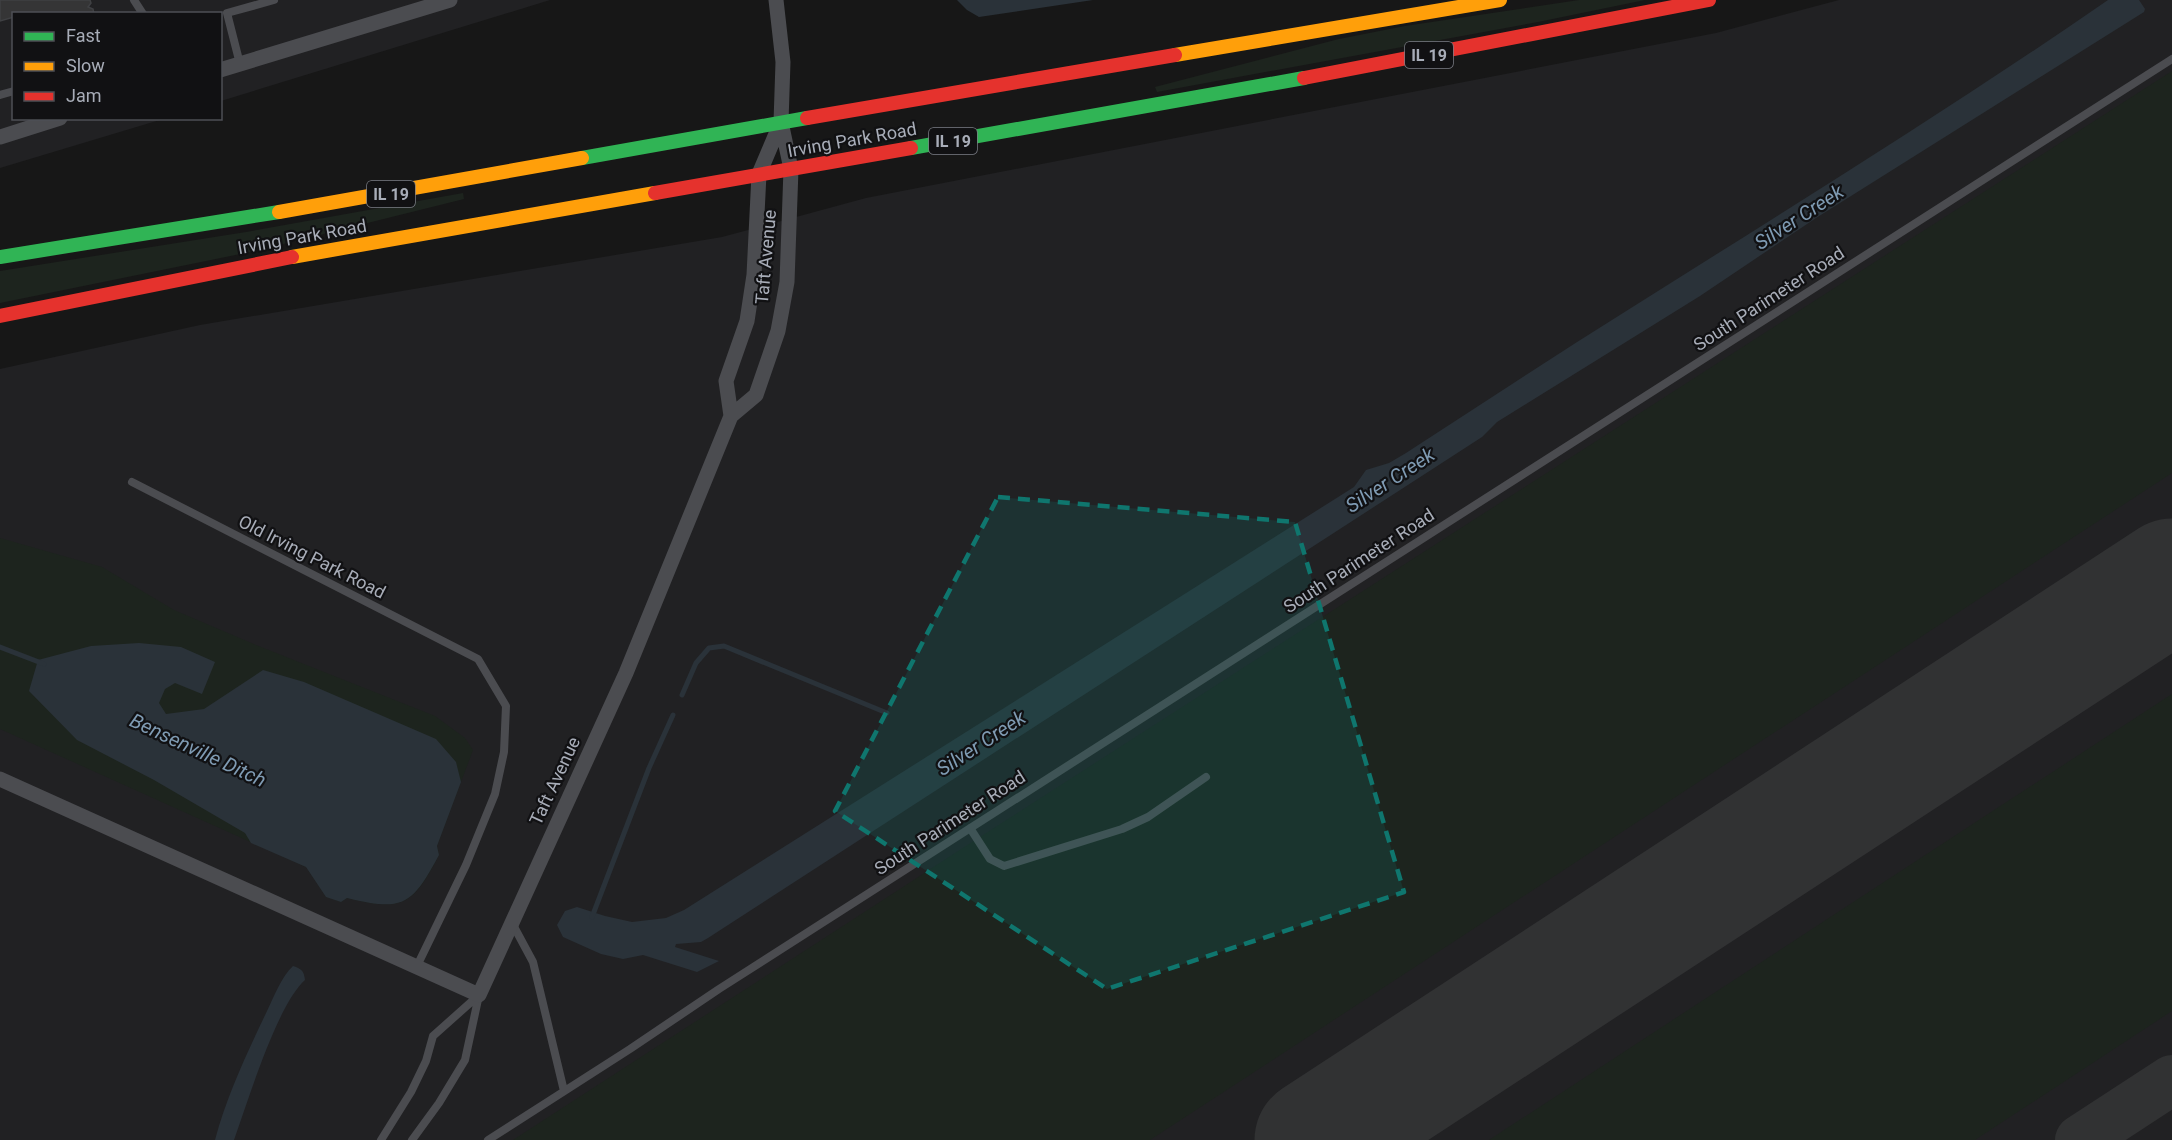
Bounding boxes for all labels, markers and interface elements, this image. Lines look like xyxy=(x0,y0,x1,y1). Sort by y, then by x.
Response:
legend xyxy=(12,12,222,120)
text: Fast xyxy=(66,25,101,46)
road number: IL 19 xyxy=(1405,42,1453,68)
text: Slow xyxy=(66,55,105,76)
text: Jam xyxy=(66,85,102,106)
street label: Irving Park Road xyxy=(786,118,918,161)
road number: IL 19 xyxy=(929,128,977,154)
water label: Silver Creek xyxy=(1750,179,1849,255)
road number: IL 19 xyxy=(367,181,415,207)
street label: Taft Avenue xyxy=(751,209,780,305)
street label: Irving Park Road xyxy=(236,215,368,258)
street label: South Parimeter Road xyxy=(1689,242,1848,355)
water label: Silver Creek xyxy=(1341,442,1440,518)
street label: South Parimeter Road xyxy=(1279,504,1438,617)
street label: Old Irving Park Road xyxy=(235,510,389,603)
water label: Silver Creek xyxy=(932,705,1031,781)
water label: Bensenville Ditch xyxy=(126,708,270,792)
street label: Taft Avenue xyxy=(525,733,584,828)
street label: South Parimeter Road xyxy=(870,766,1029,879)

